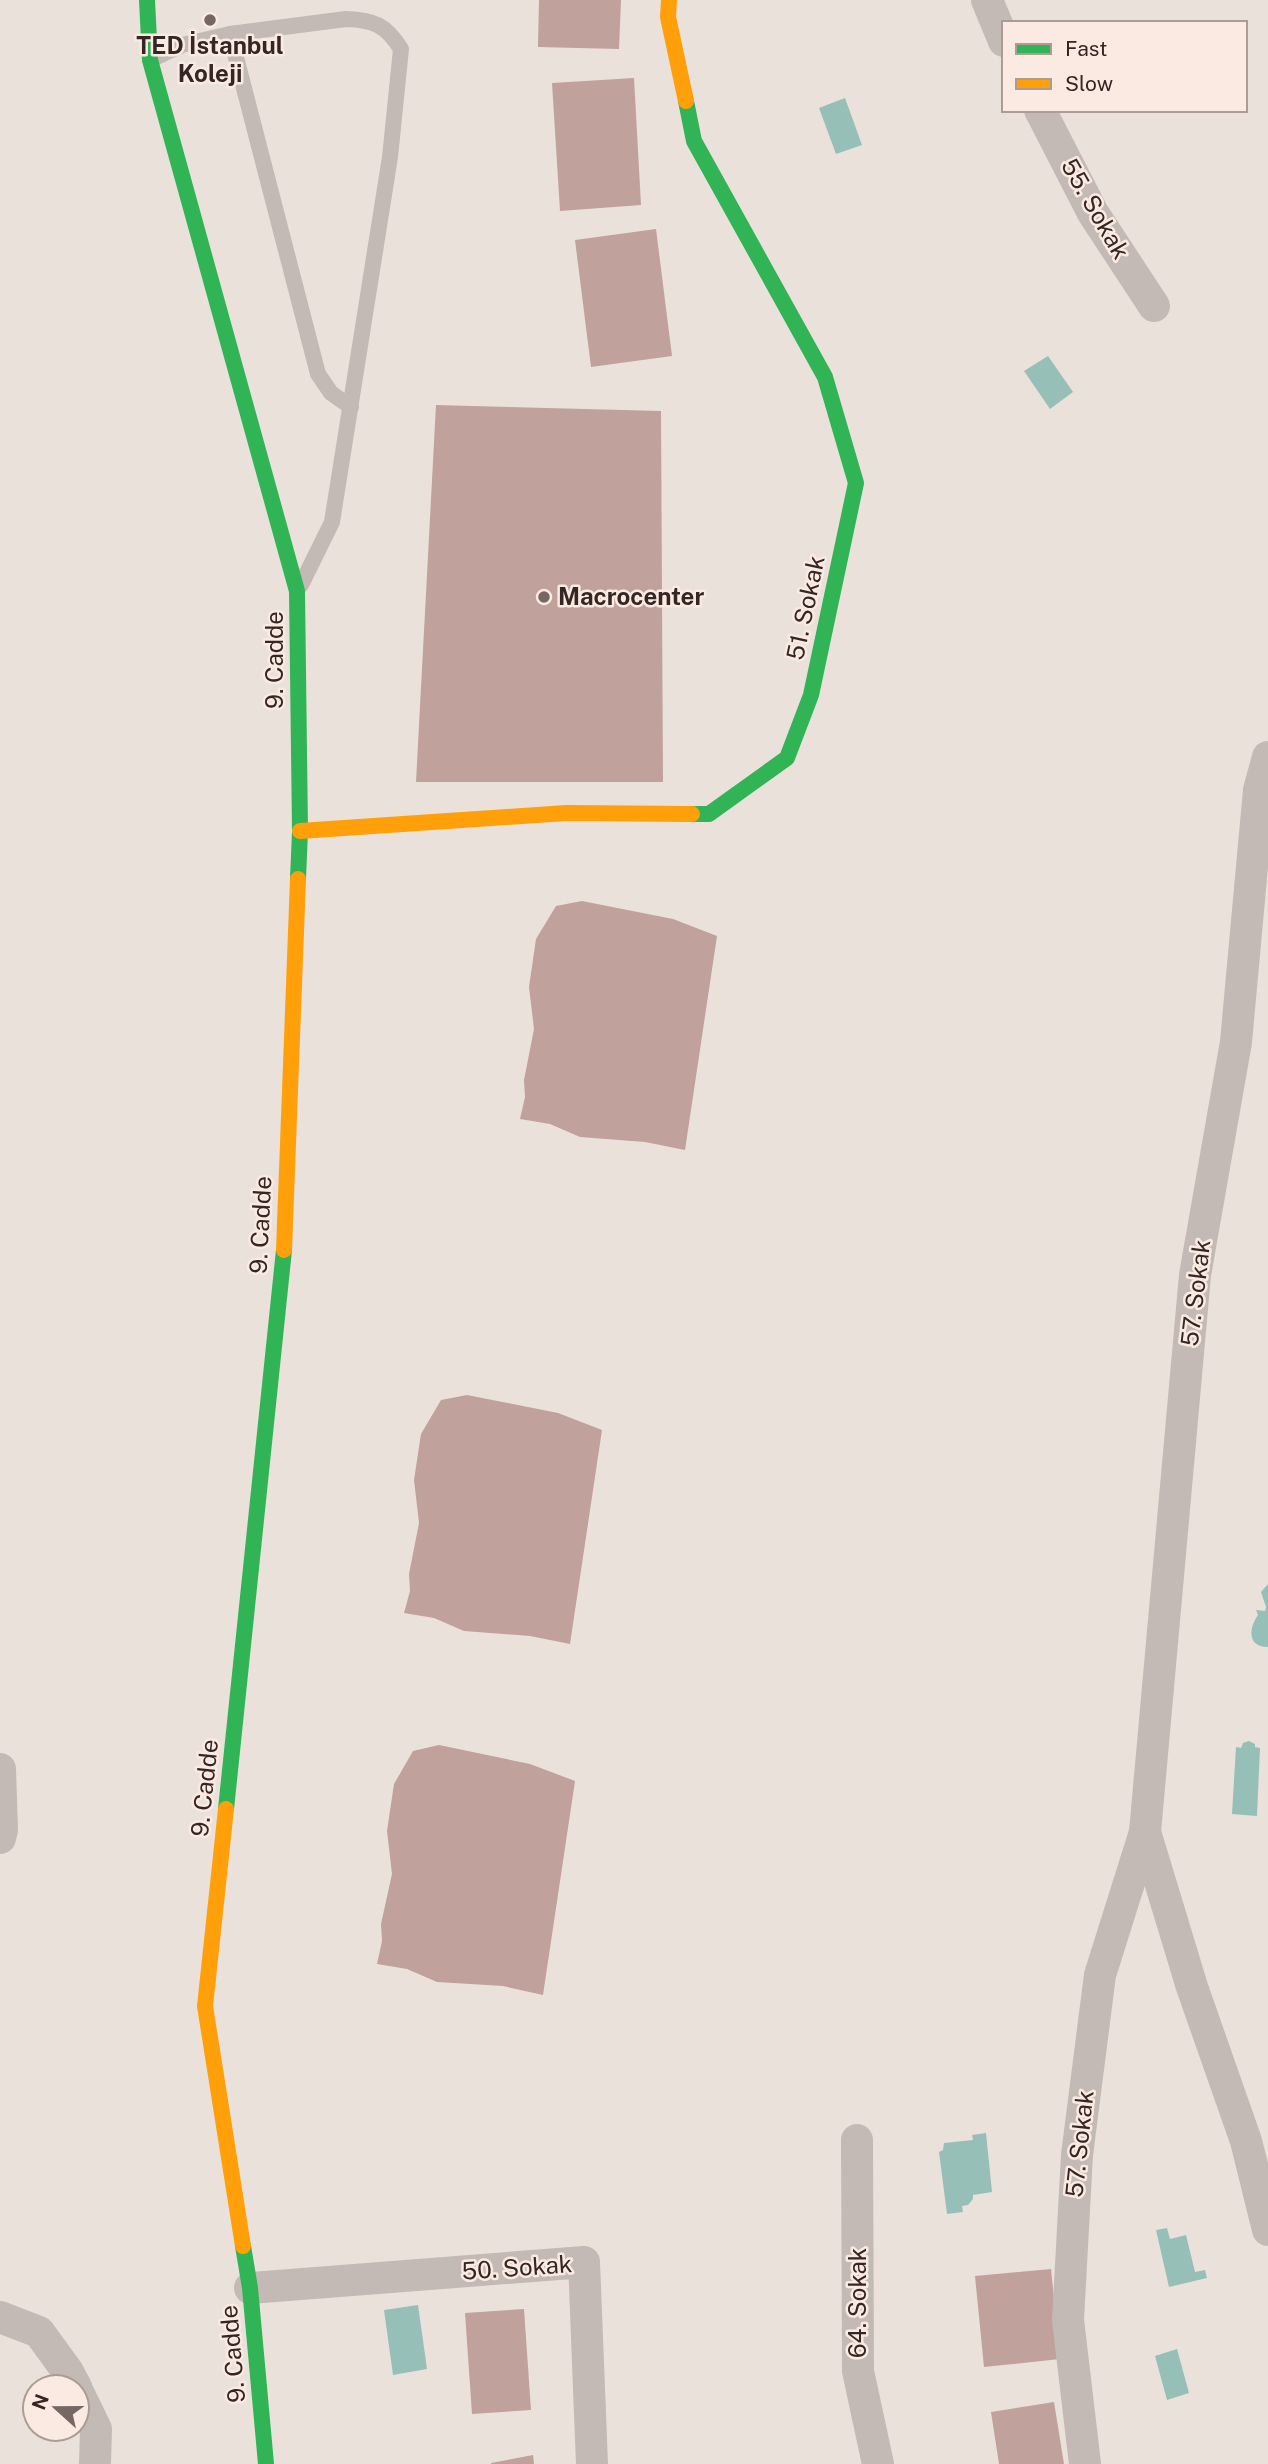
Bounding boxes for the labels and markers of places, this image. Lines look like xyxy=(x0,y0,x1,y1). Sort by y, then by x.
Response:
marker: TED İstanbul Koleji xyxy=(202,12,218,28)
place label: TED İstanbul Koleji xyxy=(136,31,284,87)
place label: Macrocenter xyxy=(558,582,704,610)
marker: Macrocenter xyxy=(536,589,552,605)

